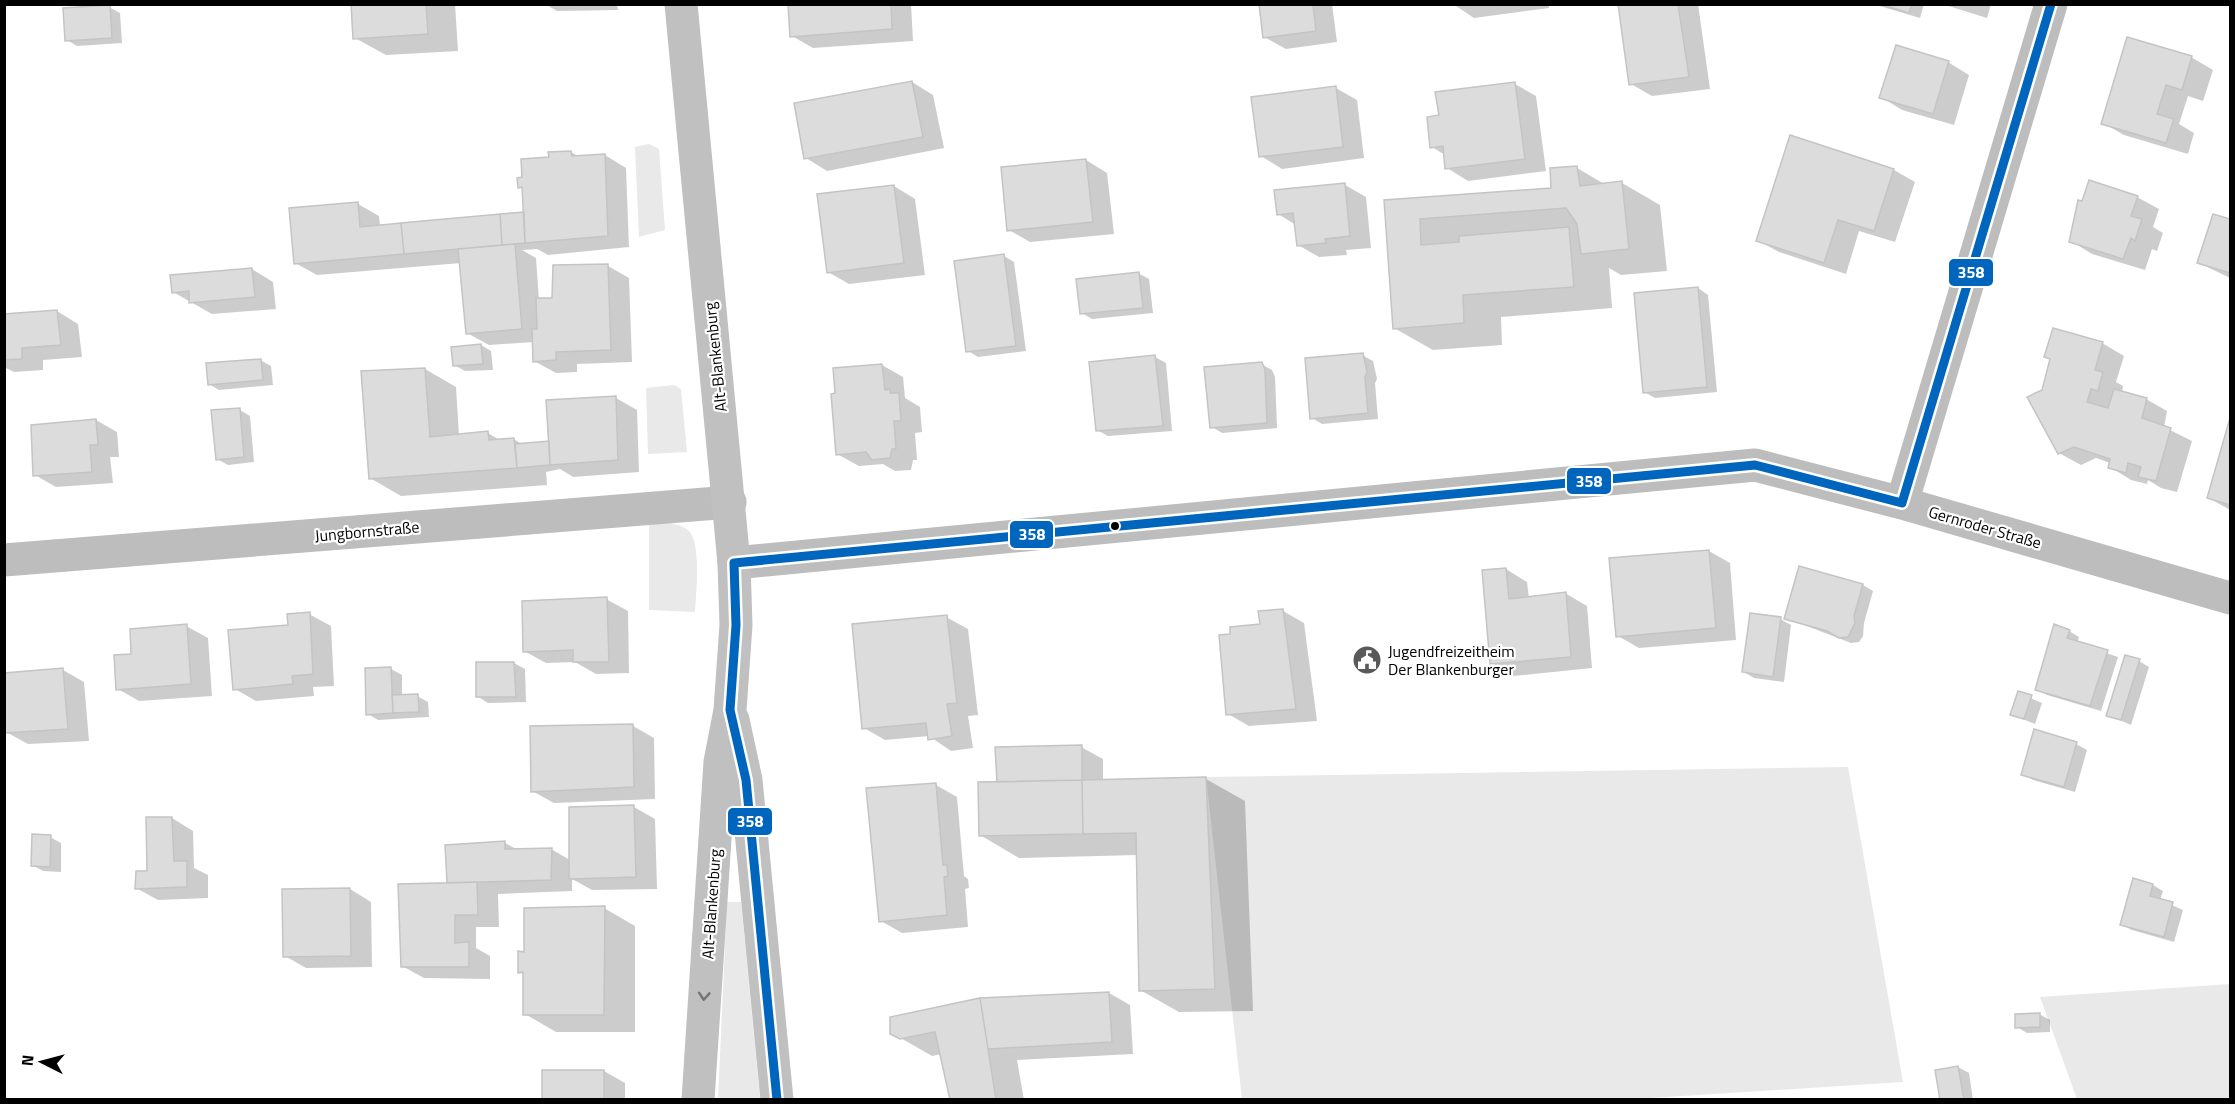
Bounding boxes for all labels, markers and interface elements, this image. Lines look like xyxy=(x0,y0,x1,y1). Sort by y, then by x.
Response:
line badge: 358 xyxy=(1948,258,1994,287)
text: 358 xyxy=(1958,260,1984,284)
street label: Alt-Blankenburg xyxy=(697,301,733,413)
line badge: 358 xyxy=(1566,467,1612,495)
text: 358 xyxy=(1576,469,1602,493)
street label: Gernroder Straße xyxy=(1926,499,2044,555)
street label: Jungbornstraße xyxy=(314,514,420,548)
line badge: 358 xyxy=(1009,520,1054,549)
unlabelled marker xyxy=(1109,520,1121,532)
text: 358 xyxy=(1019,522,1045,546)
place label: Jugendfreizeitheim Der Blankenburger xyxy=(1388,639,1515,681)
public building icon: Jugendfreizeitheim Der Blankenburger xyxy=(1351,644,1383,676)
line badge: 358 xyxy=(727,807,773,836)
text: 358 xyxy=(737,809,763,833)
street label: Alt-Blankenburg xyxy=(695,848,727,960)
one-way arrow xyxy=(698,992,711,1001)
north arrow xyxy=(12,1032,72,1092)
text: N xyxy=(15,1054,40,1067)

